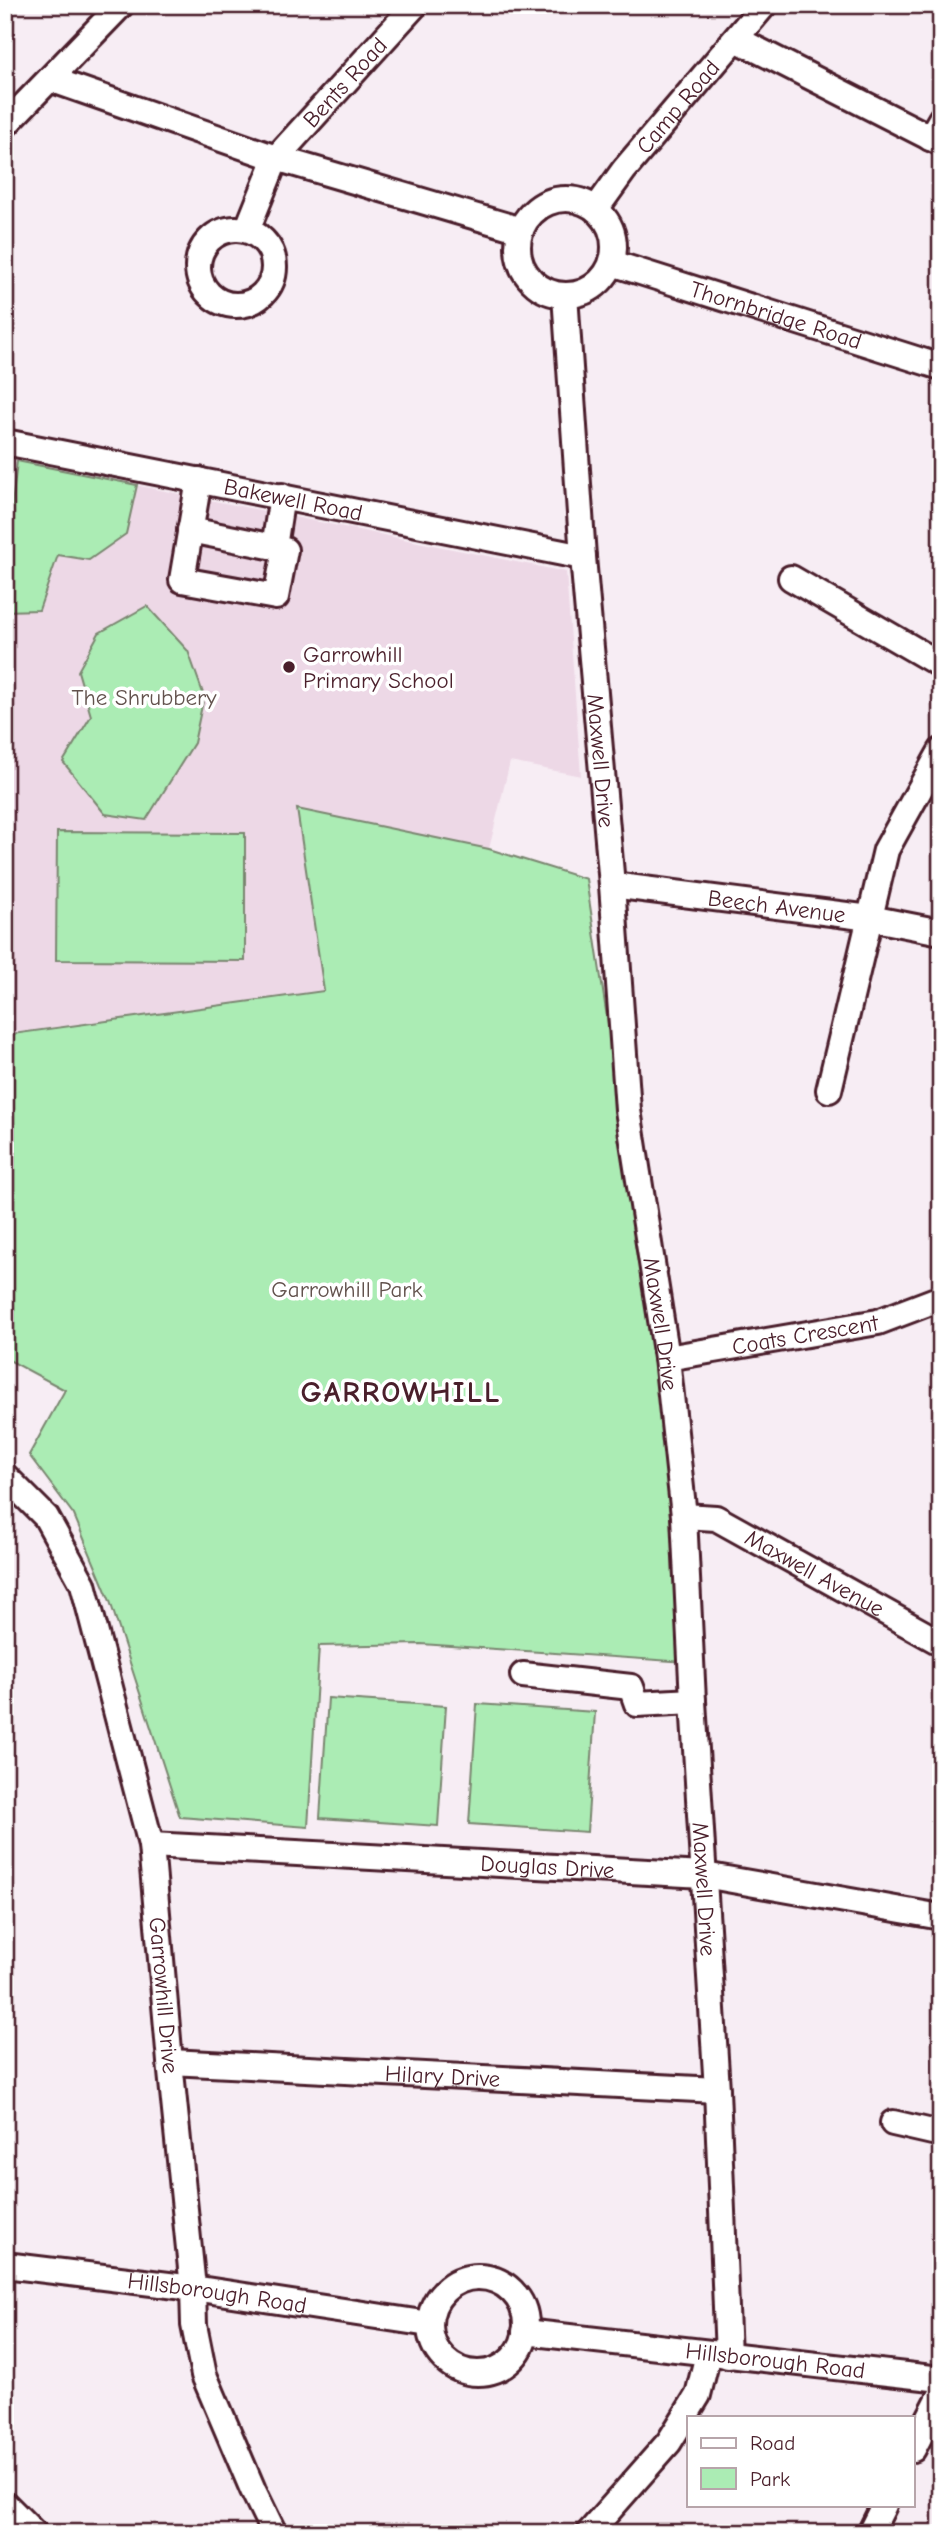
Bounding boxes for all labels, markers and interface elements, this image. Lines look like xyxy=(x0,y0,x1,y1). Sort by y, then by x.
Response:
street label: Bents Road xyxy=(298,32,393,133)
street label: Camp Road xyxy=(631,55,725,159)
street label: Thornbridge Road xyxy=(687,276,865,355)
street label: Bakewell Road xyxy=(222,473,365,527)
place label: Garrowhill Primary School xyxy=(303,641,454,694)
marker: Garrowhill Primary School xyxy=(281,659,297,675)
park label: The Shrubbery xyxy=(72,684,217,711)
street label: Maxwell Drive xyxy=(581,693,620,829)
street label: Beech Avenue xyxy=(706,884,847,929)
street label: Maxwell Drive xyxy=(637,1256,683,1392)
park label: Garrowhill Park xyxy=(271,1276,423,1303)
street label: Coats Crescent xyxy=(730,1309,882,1361)
district label: GARROWHILL xyxy=(300,1375,502,1410)
street label: Maxwell Avenue xyxy=(740,1524,889,1623)
street label: Maxwell Drive xyxy=(686,1821,722,1957)
street label: Douglas Drive xyxy=(480,1850,615,1884)
street label: Garrowhill Drive xyxy=(143,1916,184,2075)
street label: Hilary Drive xyxy=(384,2060,501,2093)
street label: Hillsborough Road xyxy=(126,2267,309,2319)
street label: Hillsborough Road xyxy=(684,2337,867,2384)
legend xyxy=(687,2416,914,2506)
text: Road xyxy=(750,2431,795,2455)
text: Park xyxy=(750,2467,790,2491)

